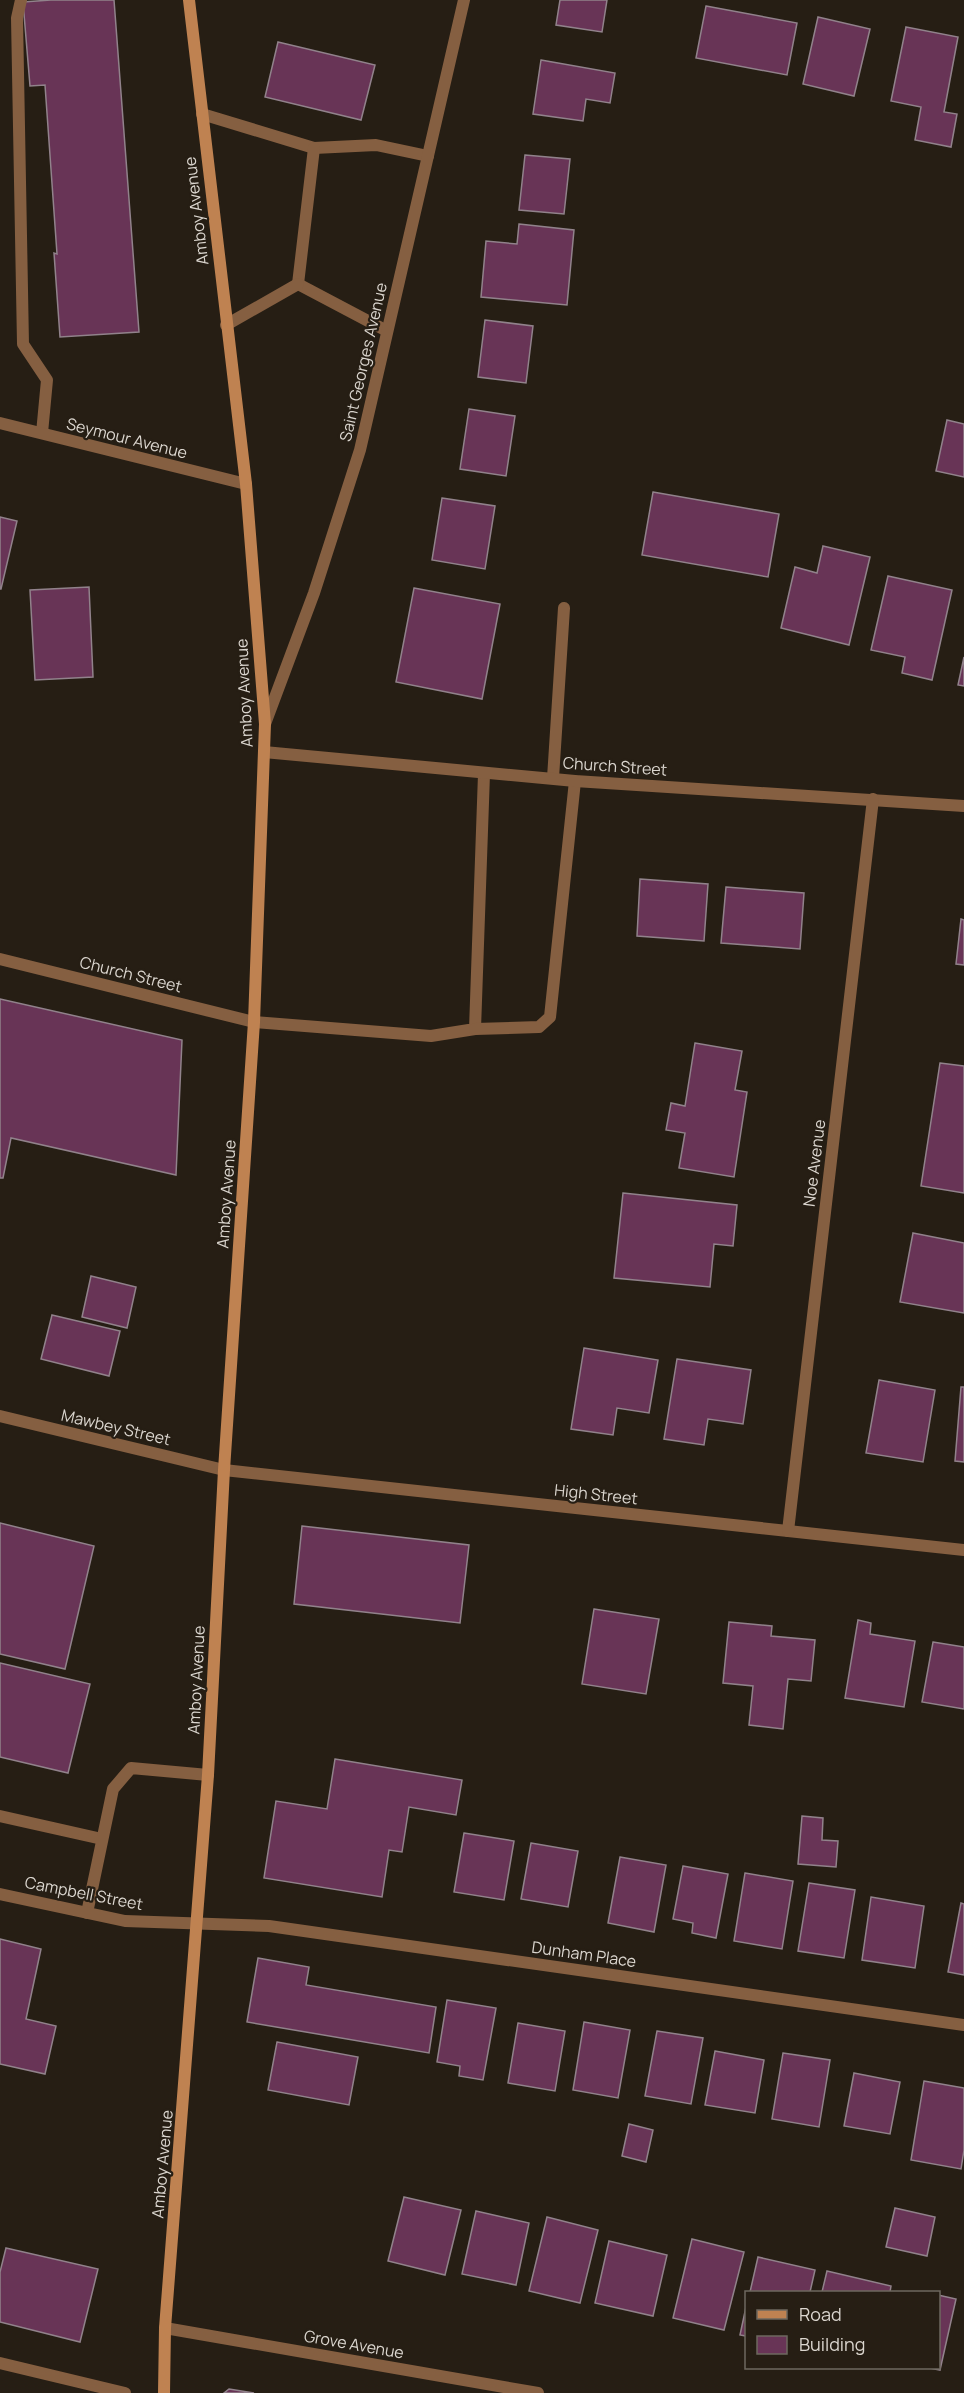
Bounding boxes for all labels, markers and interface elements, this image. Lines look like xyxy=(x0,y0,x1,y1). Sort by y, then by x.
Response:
street label: Amboy Avenue xyxy=(178,156,214,266)
street label: Saint Georges Avenue xyxy=(334,280,392,444)
street label: Seymour Avenue xyxy=(64,412,190,464)
street label: Amboy Avenue xyxy=(230,638,258,748)
street label: Church Street xyxy=(562,751,668,781)
street label: Church Street xyxy=(78,951,184,997)
street label: Noe Avenue xyxy=(798,1118,830,1208)
street label: Amboy Avenue xyxy=(211,1139,241,1249)
street label: Mawbey Street xyxy=(59,1404,173,1450)
street label: High Street xyxy=(553,1479,639,1509)
street label: Amboy Avenue xyxy=(182,1625,210,1735)
street label: Campbell Street xyxy=(23,1871,145,1915)
street label: Dunham Place xyxy=(530,1936,638,1972)
street label: Amboy Avenue xyxy=(146,2109,178,2219)
legend xyxy=(745,2291,940,2369)
text: Road xyxy=(799,2302,842,2326)
street label: Grove Avenue xyxy=(302,2324,406,2364)
text: Building xyxy=(799,2332,865,2356)

